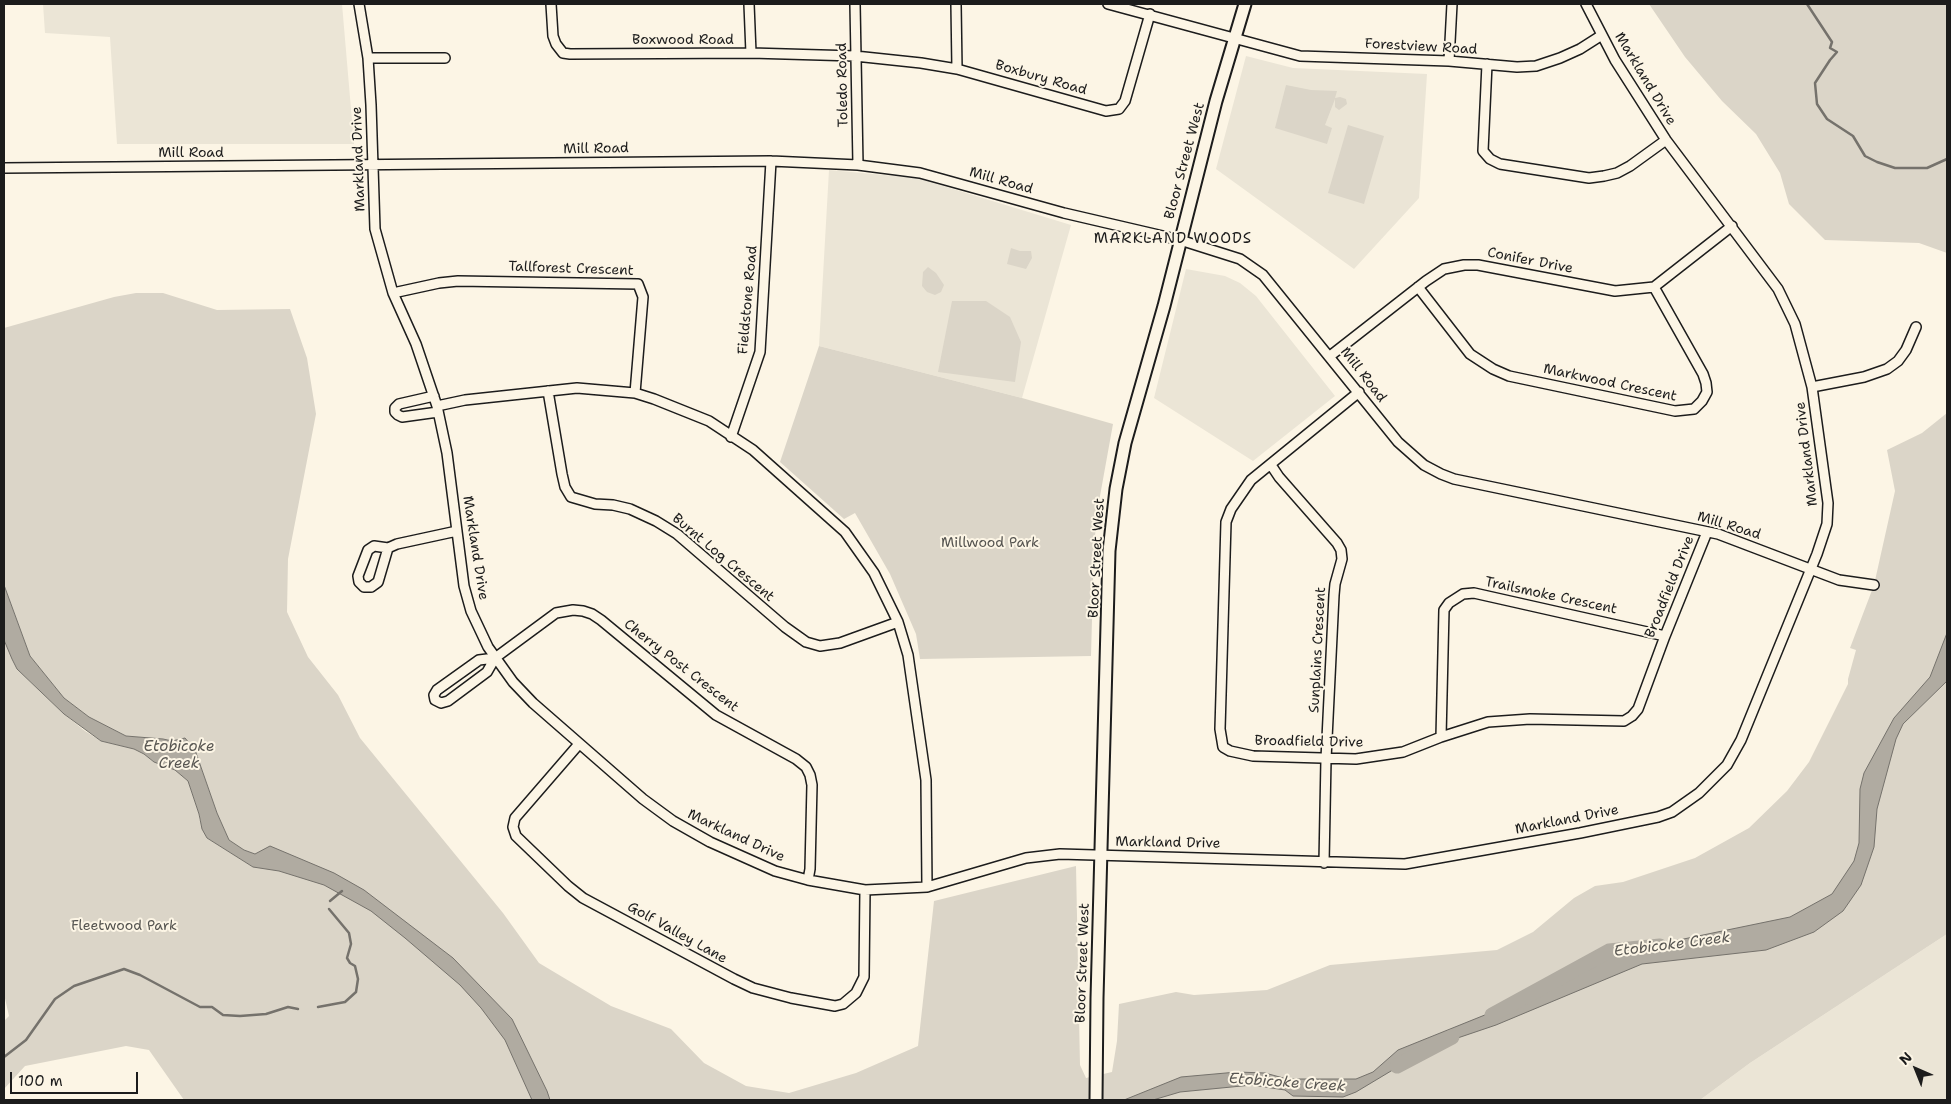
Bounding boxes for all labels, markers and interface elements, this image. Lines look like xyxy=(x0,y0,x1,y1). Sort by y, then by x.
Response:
street label: Markland Drive xyxy=(1611,30,1679,128)
street label: Boxwood Road xyxy=(632,32,734,48)
street label: Forestview Road xyxy=(1364,36,1478,58)
street label: Toledo Road xyxy=(834,43,852,127)
street label: Boxbury Road xyxy=(993,57,1089,99)
street label: Bloor Street West xyxy=(1161,101,1209,221)
street label: Markland Drive xyxy=(349,106,369,212)
street label: Mill Road xyxy=(563,140,629,158)
street label: Mill Road xyxy=(158,145,224,161)
street label: Mill Road xyxy=(967,164,1035,198)
district label: MARKLAND WOODS xyxy=(1092,230,1254,248)
street label: Conifer Drive xyxy=(1486,244,1574,278)
street label: Fieldstone Road xyxy=(735,245,761,355)
street label: Tallforest Crescent xyxy=(508,258,634,280)
street label: Mill Road xyxy=(1336,344,1390,406)
street label: Markwood Crescent xyxy=(1542,361,1678,405)
street label: Markland Drive xyxy=(1792,401,1822,507)
street label: Markland Drive xyxy=(458,495,492,601)
street label: Bloor Street West xyxy=(1085,498,1109,618)
street label: Mill Road xyxy=(1695,508,1763,544)
street label: Burnt Log Crescent xyxy=(668,510,778,606)
street label: Broadfield Drive xyxy=(1642,533,1698,641)
park label: Millwood Park xyxy=(941,535,1039,551)
street label: Trailsmoke Crescent xyxy=(1483,574,1619,618)
street label: Sunplains Crescent xyxy=(1306,587,1330,713)
street label: Cherry Post Crescent xyxy=(620,616,742,716)
street label: Broadfield Drive xyxy=(1254,733,1364,751)
water label: Etobicoke Creek xyxy=(144,738,214,773)
street label: Markland Drive xyxy=(1514,802,1620,838)
street label: Markland Drive xyxy=(685,806,787,866)
street label: Markland Drive xyxy=(1115,834,1221,852)
street label: Golf Valley Lane xyxy=(624,899,730,967)
street label: Bloor Street West xyxy=(1073,903,1093,1023)
park label: Fleetwood Park xyxy=(71,918,177,934)
water label: Etobicoke Creek xyxy=(1613,929,1731,961)
north arrow xyxy=(1891,1044,1941,1094)
text: N xyxy=(1895,1048,1916,1069)
scale bar xyxy=(12,1062,140,1094)
water label: Etobicoke Creek xyxy=(1228,1070,1346,1096)
text: 100 m xyxy=(18,1071,63,1091)

